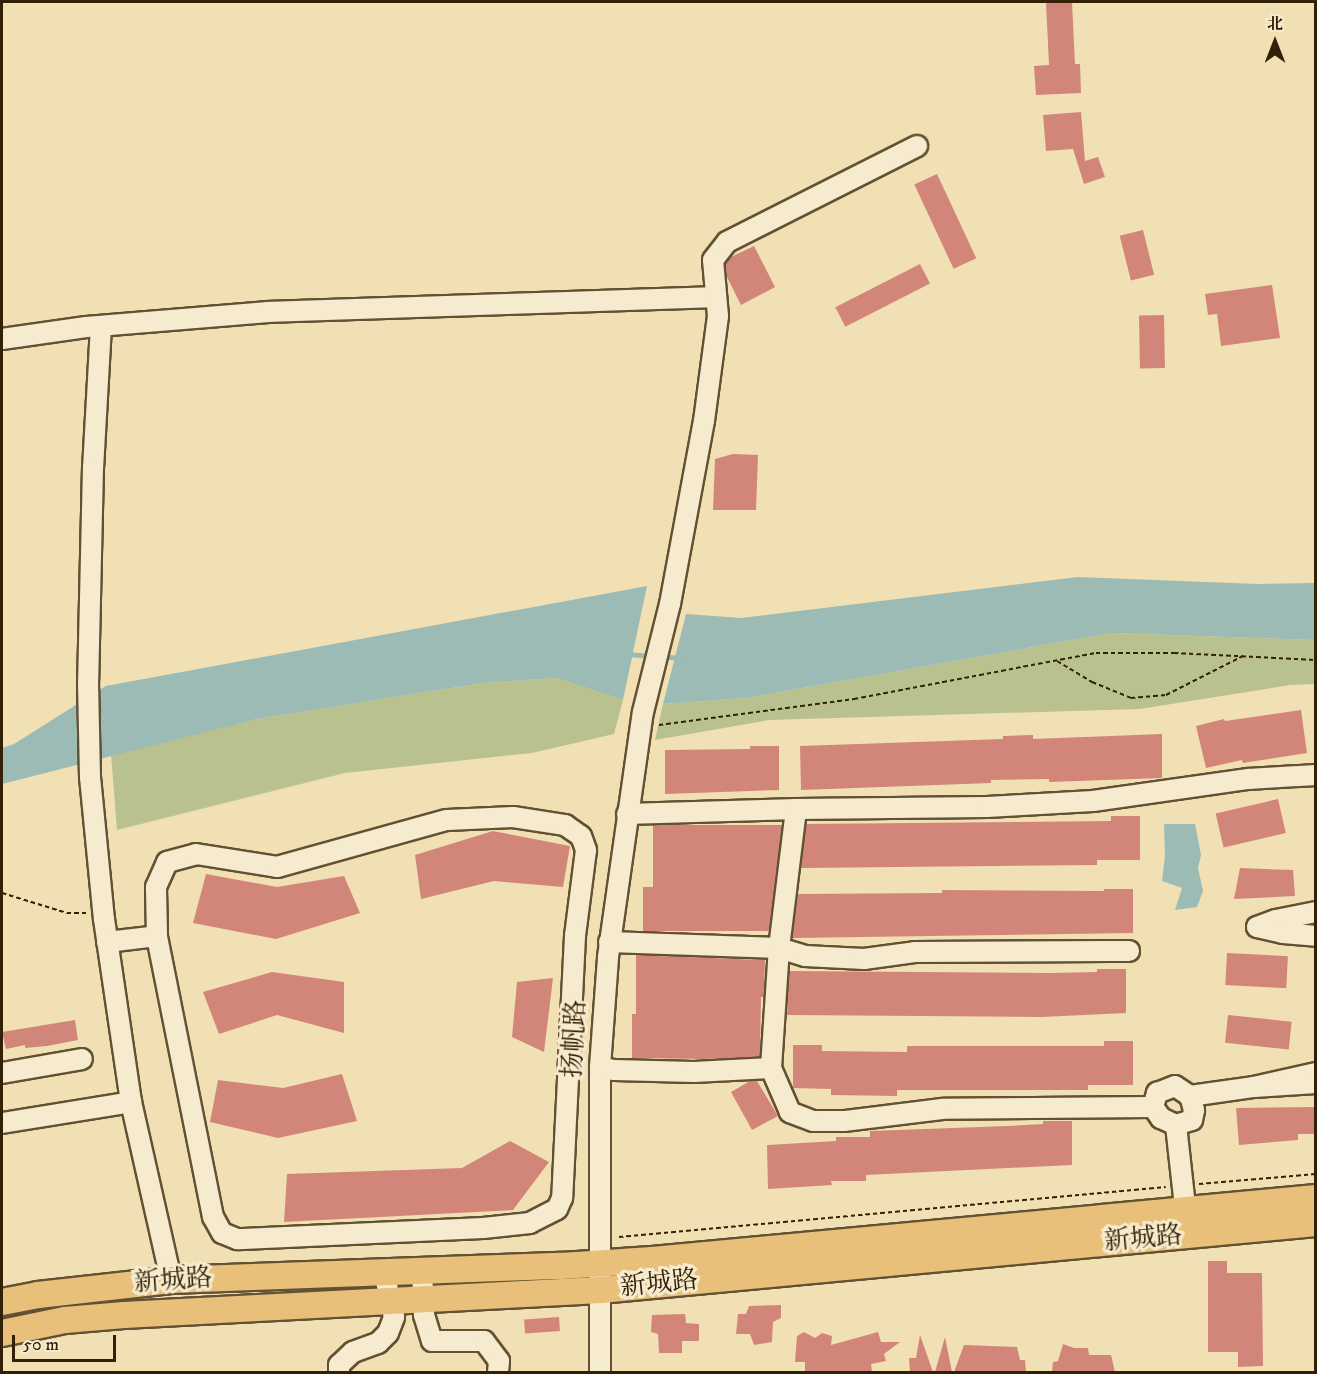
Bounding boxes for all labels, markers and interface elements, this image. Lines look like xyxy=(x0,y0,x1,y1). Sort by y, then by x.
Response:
north arrow xyxy=(1245,12,1305,72)
text: 北 xyxy=(1267,14,1283,34)
street label: 扬帆路 xyxy=(557,999,593,1079)
street label: 新城路 xyxy=(1103,1220,1183,1258)
street label: 新城路 xyxy=(133,1263,213,1299)
street label: 新城路 xyxy=(619,1264,699,1304)
scale bar xyxy=(15,1323,118,1361)
text: 50 m xyxy=(23,1334,59,1356)

